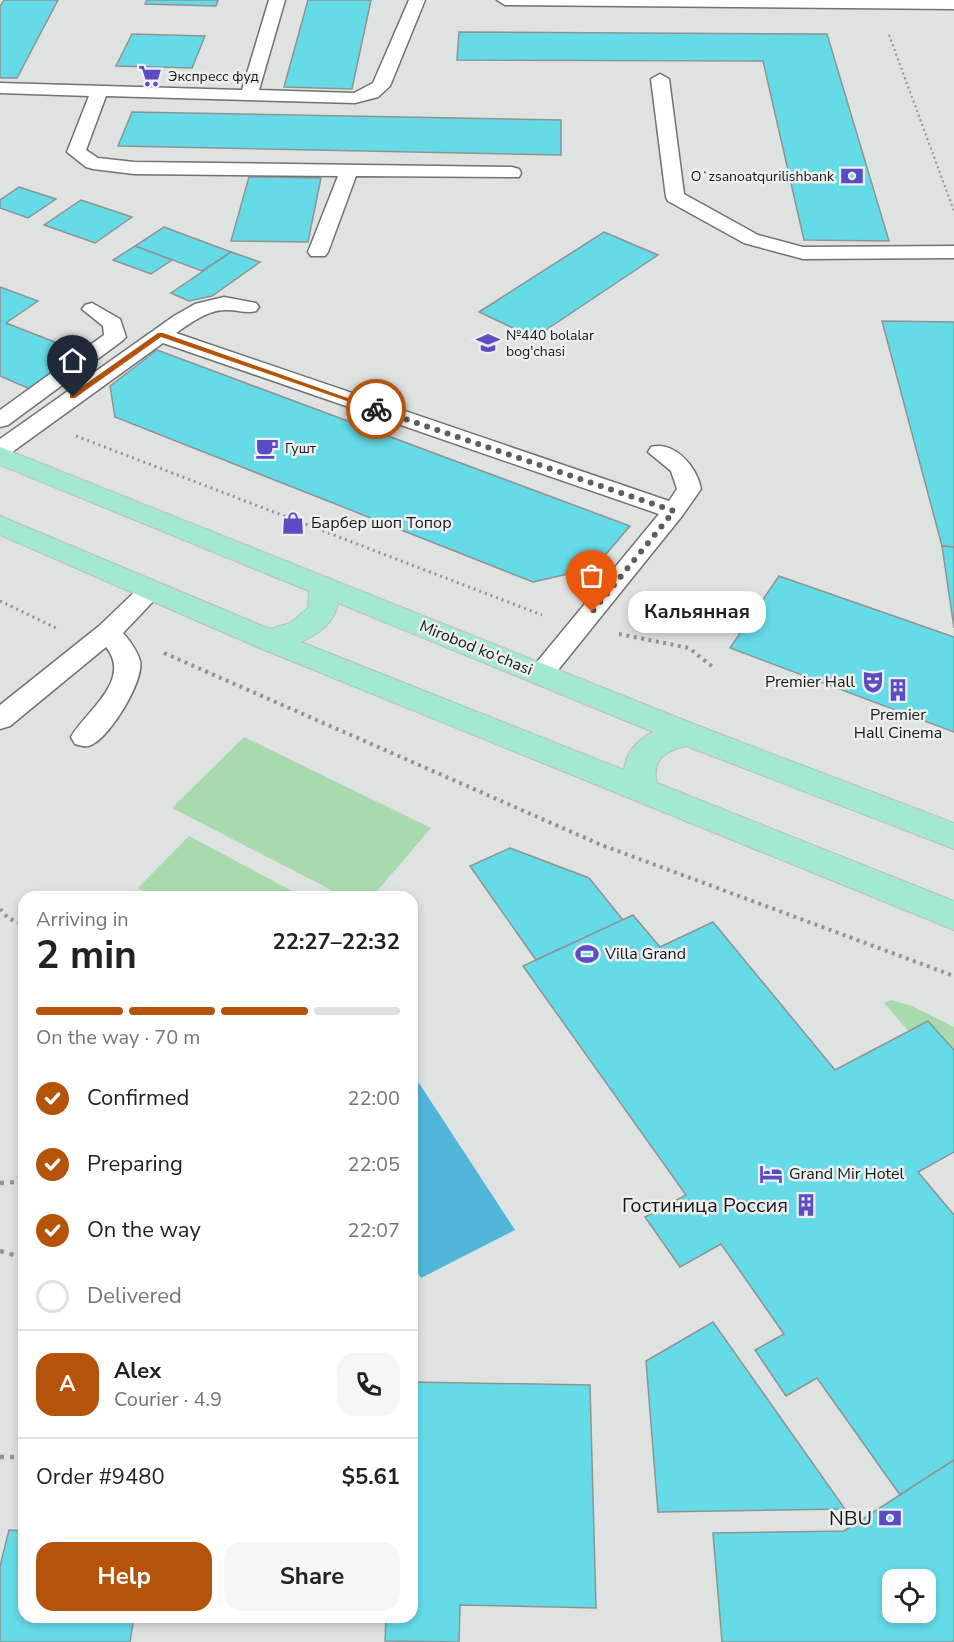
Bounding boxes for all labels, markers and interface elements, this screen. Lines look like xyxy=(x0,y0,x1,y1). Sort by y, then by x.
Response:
supermarket icon: Экспресс фуд xyxy=(137,63,163,89)
place label: Экспресс фуд xyxy=(168,67,259,86)
bank icon: Oʻzsanoatqurilishbank xyxy=(839,163,865,189)
place label: Oʻzsanoatqurilishbank xyxy=(691,167,835,186)
place label: №440 bolalar bog'chasi xyxy=(506,326,594,361)
school or university icon: №440 bolalar bog'chasi xyxy=(475,330,501,356)
pin xyxy=(47,335,98,397)
icon: home xyxy=(56,344,89,377)
courier xyxy=(346,379,406,439)
icon: bike xyxy=(360,393,393,426)
cafe icon: Гушт xyxy=(254,435,280,461)
place label: Гушт xyxy=(285,439,317,458)
shop icon: Барбер шоп Топор xyxy=(280,510,306,536)
place label: Барбер шоп Топор xyxy=(311,512,452,534)
pin xyxy=(566,550,617,612)
icon: bag xyxy=(575,559,608,592)
callout: Кальянная xyxy=(628,591,766,633)
text: Кальянная xyxy=(644,598,750,625)
street label: Mirobod ko'chasi xyxy=(416,615,536,681)
theatre icon: Premier Hall xyxy=(860,669,886,695)
place label: Premier Hall xyxy=(765,671,855,693)
building icon: Premier Hall Cinema xyxy=(885,677,911,703)
place label: Premier Hall Cinema xyxy=(854,704,942,744)
text: Arriving in xyxy=(36,906,129,933)
text: 22:27–22:32 xyxy=(272,927,400,957)
text: 2 min xyxy=(36,929,137,982)
sports icon: Villa Grand xyxy=(574,941,600,967)
place label: Villa Grand xyxy=(604,943,686,965)
text: On the way · 70 m xyxy=(36,1024,200,1051)
icon: check xyxy=(36,1082,69,1115)
text: Confirmed xyxy=(87,1083,189,1113)
text: 22:00 xyxy=(347,1085,400,1112)
icon: check xyxy=(36,1148,69,1181)
text: Preparing xyxy=(87,1149,183,1179)
text: 22:05 xyxy=(347,1151,400,1178)
hotel icon: Grand Mir Hotel xyxy=(758,1161,784,1187)
place label: Grand Mir Hotel xyxy=(789,1163,905,1185)
place label: Гостиница Россия xyxy=(622,1192,788,1219)
building icon: Гостиница Россия xyxy=(793,1192,819,1218)
icon: check xyxy=(36,1214,69,1247)
text: On the way xyxy=(87,1215,201,1245)
text: 22:07 xyxy=(347,1217,400,1244)
text: Delivered xyxy=(87,1281,182,1311)
button: phone xyxy=(337,1353,400,1416)
text: Alex xyxy=(114,1356,161,1386)
text: A xyxy=(59,1369,76,1399)
text: Courier · 4.9 xyxy=(114,1386,222,1413)
text: Order #9480 xyxy=(36,1462,165,1492)
text: $5.61 xyxy=(342,1462,400,1492)
place label: NBU xyxy=(829,1505,872,1532)
bank icon: NBU xyxy=(877,1505,903,1531)
button: Help xyxy=(36,1542,212,1611)
button: Share xyxy=(224,1542,400,1611)
map controls xyxy=(882,1569,936,1623)
button: locate xyxy=(882,1569,936,1623)

